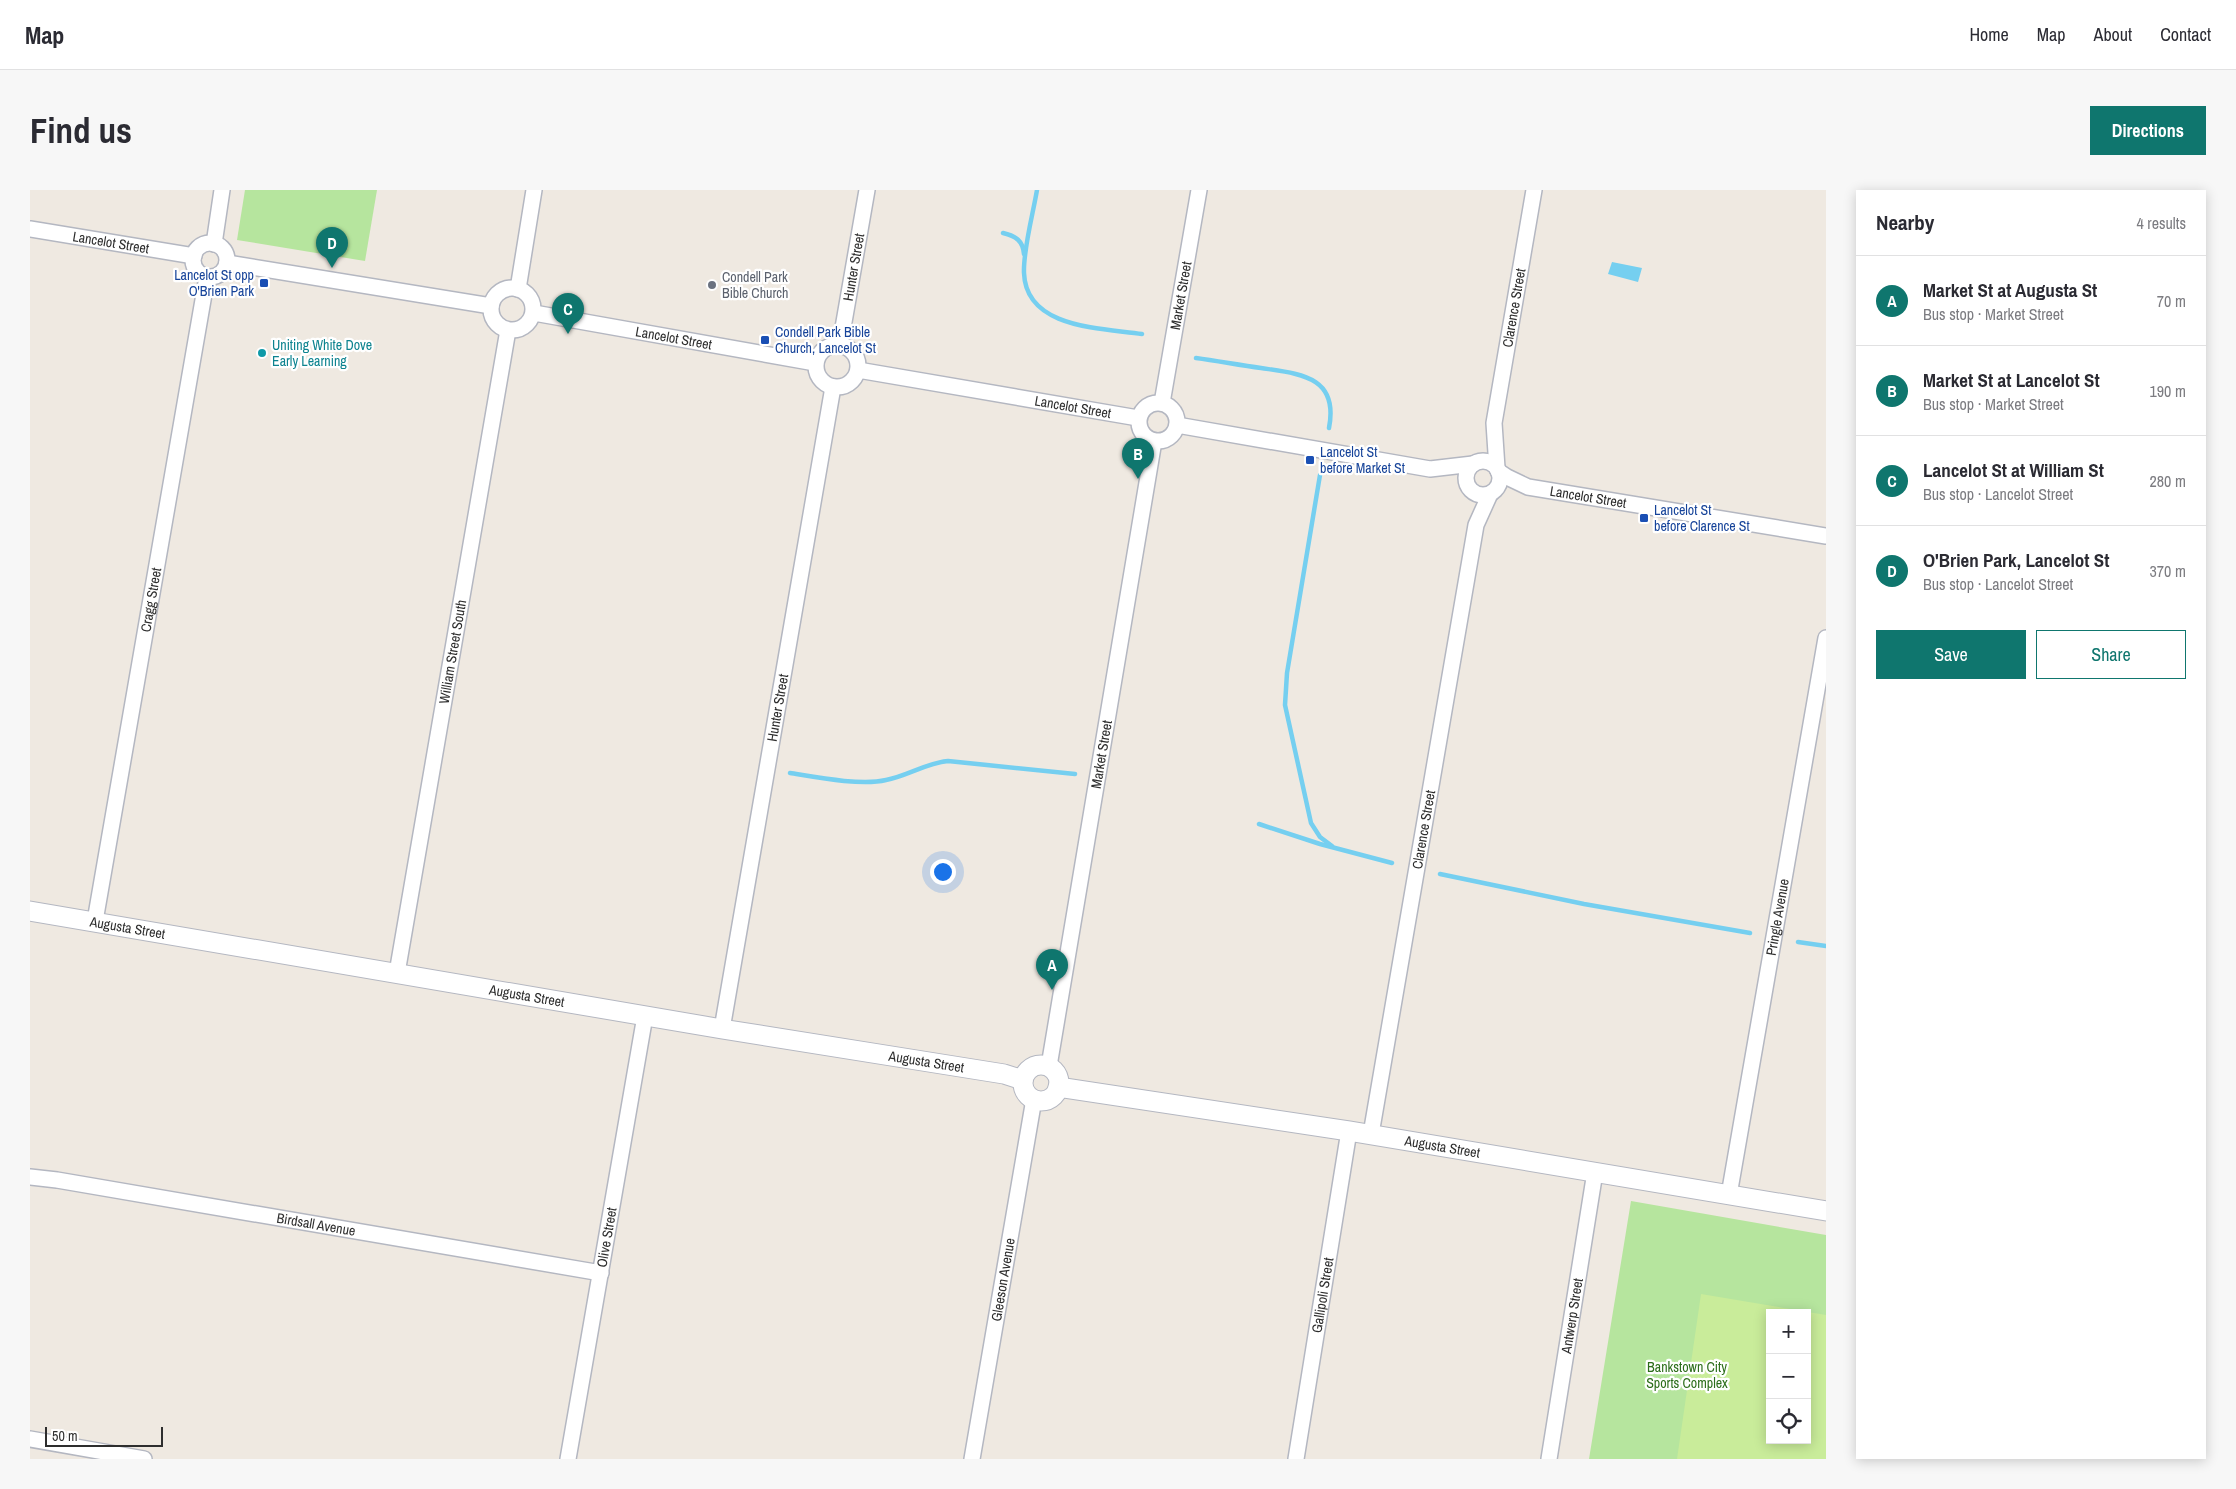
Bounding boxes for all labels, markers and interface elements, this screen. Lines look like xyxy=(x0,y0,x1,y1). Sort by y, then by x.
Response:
text: Map xyxy=(25,19,64,51)
text: Home xyxy=(1969,22,2009,47)
text: Map xyxy=(2037,22,2066,47)
text: About xyxy=(2094,22,2132,47)
text: Contact xyxy=(2160,22,2211,47)
button: Directions xyxy=(2090,106,2206,155)
text: Find us xyxy=(30,107,132,154)
text: Nearby xyxy=(1876,208,1934,237)
text: 4 results xyxy=(2136,212,2186,234)
street label: Lancelot Street xyxy=(71,227,151,257)
pin: D xyxy=(316,227,348,268)
street label: Hunter Street xyxy=(839,232,868,302)
street label: Market Street xyxy=(1166,260,1195,331)
place label: Lancelot St opp O'Brien Park xyxy=(174,266,254,300)
street label: Clarence Street xyxy=(1498,267,1529,349)
place label: Condell Park Bible Church xyxy=(722,268,788,302)
marker: Lancelot St opp O'Brien Park xyxy=(258,277,270,289)
text: Market St at Augusta St xyxy=(1923,277,2097,303)
marker: Condell Park Bible Church xyxy=(706,279,718,291)
text: A xyxy=(1887,290,1897,312)
text: 70 m xyxy=(2157,290,2186,312)
pin: C xyxy=(552,293,584,334)
text: Bus stop · Market Street xyxy=(1923,303,2064,325)
street label: Lancelot Street xyxy=(634,322,713,354)
place label: Condell Park Bible Church, Lancelot St xyxy=(775,323,876,357)
marker: Condell Park Bible Church, Lancelot St xyxy=(759,334,771,346)
place label: Uniting White Dove Early Learning xyxy=(272,336,372,370)
marker: Uniting White Dove Early Learning xyxy=(256,347,268,359)
text: Market St at Lancelot St xyxy=(1923,367,2100,393)
text: B xyxy=(1887,380,1897,402)
text: 190 m xyxy=(2150,380,2186,402)
street label: Lancelot Street xyxy=(1033,391,1113,422)
text: Bus stop · Market Street xyxy=(1923,393,2064,415)
pin: B xyxy=(1122,438,1154,479)
place label: Lancelot St before Market St xyxy=(1320,443,1405,477)
marker: Lancelot St before Market St xyxy=(1304,454,1316,466)
text: Lancelot St at William St xyxy=(1923,457,2104,483)
text: C xyxy=(1887,470,1897,492)
text: 280 m xyxy=(2150,470,2186,492)
street label: Lancelot Street xyxy=(1548,482,1628,512)
text: Bus stop · Lancelot Street xyxy=(1923,483,2073,505)
place label: Lancelot St before Clarence St xyxy=(1654,501,1750,535)
marker: Lancelot St before Clarence St xyxy=(1638,512,1650,524)
text: O'Brien Park, Lancelot St xyxy=(1923,547,2109,573)
text: D xyxy=(1887,560,1897,582)
text: 370 m xyxy=(2150,560,2186,582)
street label: Cragg Street xyxy=(136,566,165,633)
text: Bus stop · Lancelot Street xyxy=(1923,573,2073,595)
street label: William Street South xyxy=(435,598,470,705)
button: Save xyxy=(1876,630,2026,679)
button: Share xyxy=(2036,630,2186,679)
street label: Hunter Street xyxy=(763,673,792,743)
street label: Market Street xyxy=(1087,719,1116,790)
street label: Clarence Street xyxy=(1408,789,1439,870)
your location xyxy=(930,859,956,885)
street label: Pringle Avenue xyxy=(1762,877,1793,957)
street label: Augusta Street xyxy=(88,912,167,943)
pin: A xyxy=(1036,949,1068,990)
street label: Augusta Street xyxy=(487,980,566,1011)
street label: Augusta Street xyxy=(886,1047,965,1077)
street label: Augusta Street xyxy=(1402,1131,1481,1162)
street label: Olive Street xyxy=(592,1206,621,1269)
street label: Birdsall Avenue xyxy=(275,1209,357,1240)
street label: Gleeson Avenue xyxy=(987,1237,1019,1323)
street label: Gallipoli Street xyxy=(1308,1256,1337,1334)
street label: Antwerp Street xyxy=(1557,1277,1587,1356)
map controls xyxy=(1766,1309,1811,1444)
button: + xyxy=(1766,1309,1811,1354)
button: − xyxy=(1766,1354,1811,1399)
park label: Bankstown City Sports Complex xyxy=(1646,1358,1728,1392)
button: locate xyxy=(1766,1399,1811,1444)
scale bar xyxy=(45,1424,162,1447)
text: 50 m xyxy=(52,1427,78,1445)

